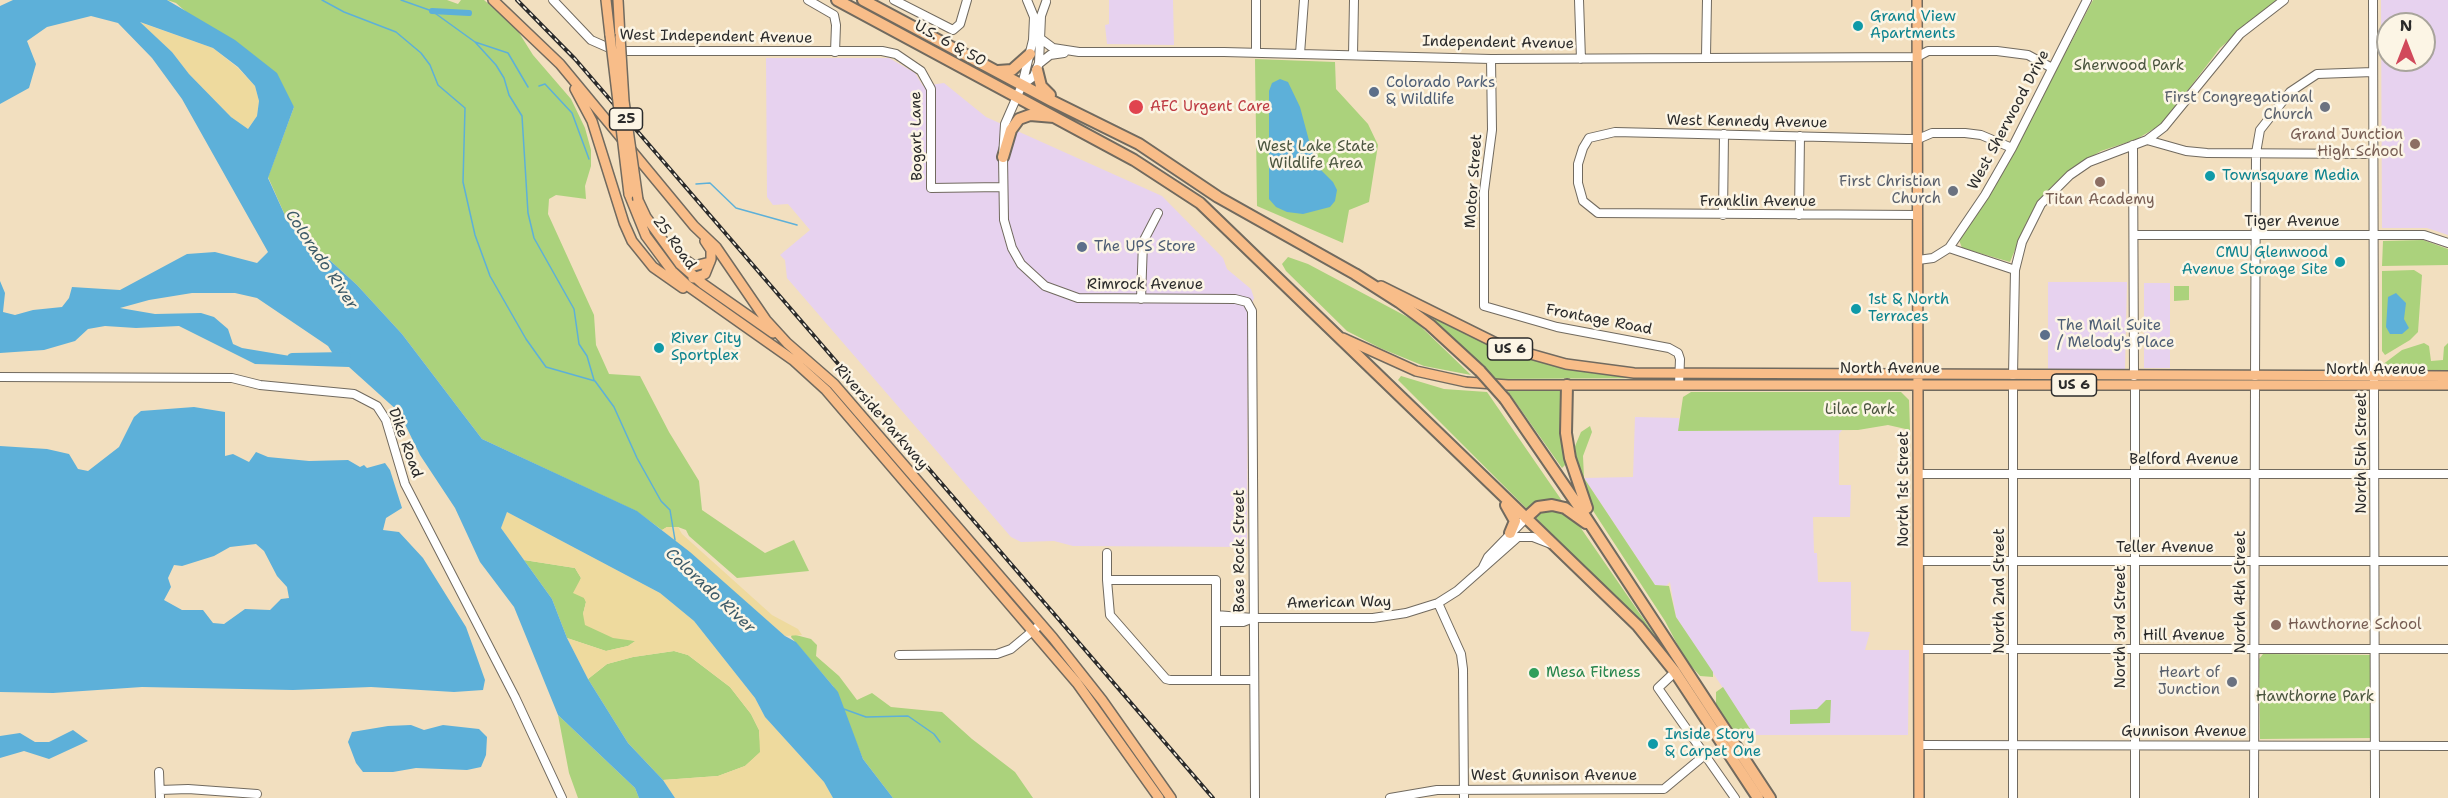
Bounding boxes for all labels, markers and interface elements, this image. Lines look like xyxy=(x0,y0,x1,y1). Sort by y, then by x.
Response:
place label: Grand View Apartments xyxy=(1870,8,1956,43)
north arrow xyxy=(2376,12,2436,72)
text: N xyxy=(2400,15,2412,36)
street label: U.S. 6 & 50 xyxy=(911,17,989,71)
marker: Grand View Apartments xyxy=(1851,19,1865,33)
street label: West Independent Avenue xyxy=(619,26,813,48)
street label: Independent Avenue xyxy=(1422,33,1574,53)
street label: West Sherwood Drive xyxy=(1964,47,2054,193)
park label: Sherwood Park xyxy=(2074,57,2184,75)
place label: Colorado Parks & Wildlife xyxy=(1386,74,1495,109)
marker: Colorado Parks & Wildlife xyxy=(1367,85,1381,99)
place label: First Congregational Church xyxy=(2164,89,2313,124)
street label: Bogart Lane xyxy=(907,91,927,181)
marker: AFC Urgent Care xyxy=(1127,98,1145,116)
place label: AFC Urgent Care xyxy=(1150,98,1270,116)
marker: First Congregational Church xyxy=(2318,100,2332,114)
road number: 25 xyxy=(610,108,642,130)
street label: West Kennedy Avenue xyxy=(1666,112,1828,132)
place label: Grand Junction High School xyxy=(2290,126,2403,161)
street label: Motor Street xyxy=(1462,133,1486,229)
marker: Grand Junction High School xyxy=(2408,137,2422,151)
park label: West Lake State Wildlife Area xyxy=(1257,138,1375,173)
place label: Townsquare Media xyxy=(2222,167,2359,185)
marker: Townsquare Media xyxy=(2203,169,2217,183)
place label: First Christian Church xyxy=(1839,173,1941,208)
marker: Titan Academy xyxy=(2093,175,2107,189)
marker: First Christian Church xyxy=(1946,184,1960,198)
place label: Titan Academy xyxy=(2045,191,2155,209)
street label: Franklin Avenue xyxy=(1700,193,1816,211)
water label: Colorado River xyxy=(281,207,361,313)
street label: 25 Road xyxy=(648,213,700,273)
street label: Tiger Avenue xyxy=(2244,213,2340,231)
place label: The UPS Store xyxy=(1094,238,1196,256)
marker: The UPS Store xyxy=(1075,240,1089,254)
place label: CMU Glenwood Avenue Storage Site xyxy=(2182,244,2328,279)
marker: CMU Glenwood Avenue Storage Site xyxy=(2333,255,2347,269)
street label: Rimrock Avenue xyxy=(1087,276,1203,294)
place label: 1st & North Terraces xyxy=(1868,291,1949,326)
street label: Frontage Road xyxy=(1544,301,1654,339)
marker: 1st & North Terraces xyxy=(1849,302,1863,316)
place label: The Mail Suite / Melody's Place xyxy=(2057,317,2175,352)
marker: The Mail Suite / Melody's Place xyxy=(2038,328,2052,342)
place label: River City Sportplex xyxy=(671,330,742,365)
road number: US 6 xyxy=(1488,338,1532,360)
marker: River City Sportplex xyxy=(652,341,666,355)
street label: North Avenue xyxy=(1840,360,1940,378)
street label: Riverside Parkway xyxy=(830,361,932,473)
street label: North Avenue xyxy=(2326,361,2426,379)
road number: US 6 xyxy=(2052,374,2096,396)
street label: North 5th Street xyxy=(2353,392,2371,514)
park label: Lilac Park xyxy=(1825,401,1895,419)
street label: Dike Road xyxy=(384,405,426,481)
street label: North 1st Street xyxy=(1895,431,1913,547)
street label: Belford Avenue xyxy=(2129,451,2239,469)
street label: Base Rock Street xyxy=(1231,490,1249,612)
street label: North 2nd Street xyxy=(1991,528,2009,654)
street label: North 4th Street xyxy=(2232,531,2250,653)
street label: Teller Avenue xyxy=(2116,539,2214,557)
water label: Colorado River xyxy=(661,544,759,638)
street label: North 3rd Street xyxy=(2112,566,2130,688)
street label: American Way xyxy=(1286,593,1392,613)
place label: Hawthorne School xyxy=(2288,616,2422,634)
marker: Hawthorne School xyxy=(2269,618,2283,632)
street label: Hill Avenue xyxy=(2143,627,2225,645)
place label: Mesa Fitness xyxy=(1546,664,1641,682)
place label: Heart of Junction xyxy=(2158,664,2220,699)
marker: Mesa Fitness xyxy=(1527,666,1541,680)
marker: Heart of Junction xyxy=(2225,675,2239,689)
park label: Hawthorne Park xyxy=(2256,688,2374,706)
street label: Gunnison Avenue xyxy=(2121,723,2247,741)
place label: Inside Story & Carpet One xyxy=(1665,726,1761,761)
marker: Inside Story & Carpet One xyxy=(1646,737,1660,751)
street label: West Gunnison Avenue xyxy=(1471,767,1637,785)

